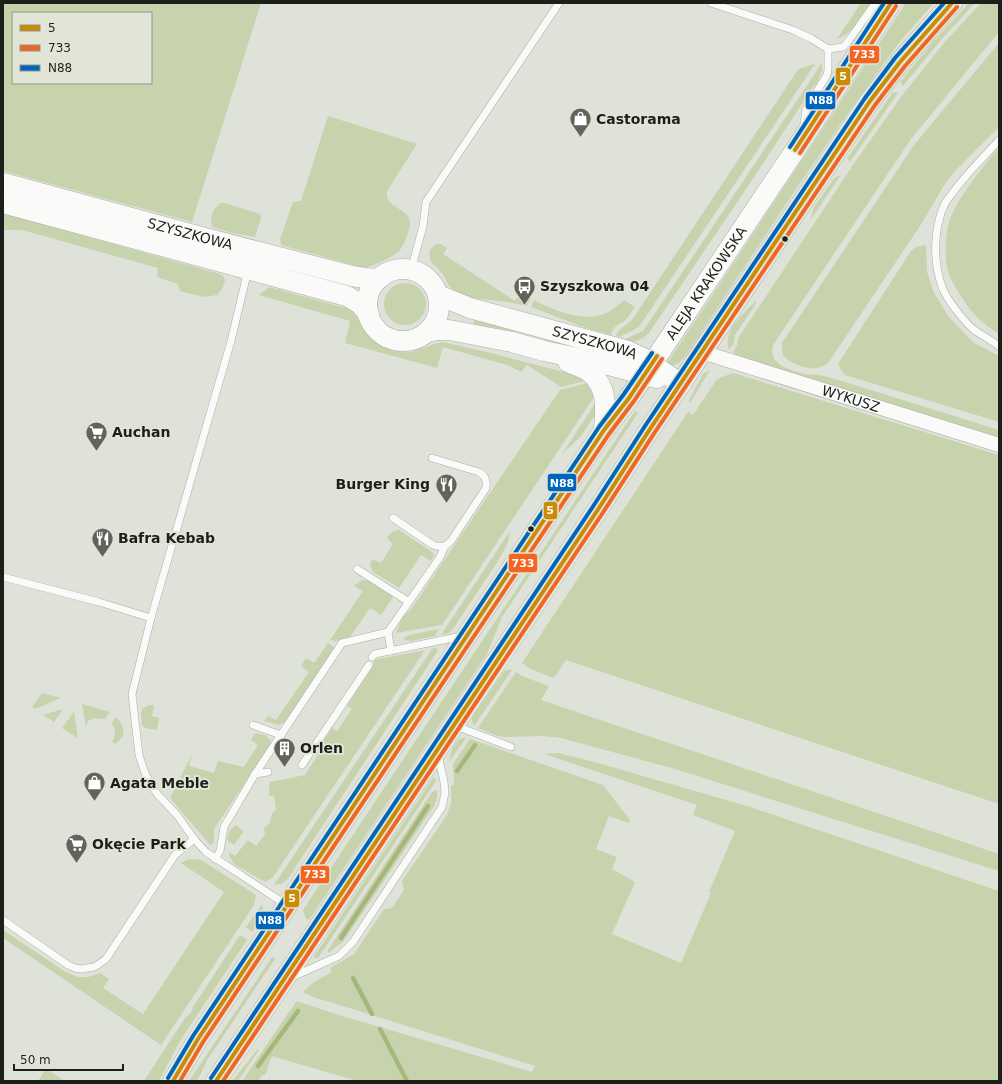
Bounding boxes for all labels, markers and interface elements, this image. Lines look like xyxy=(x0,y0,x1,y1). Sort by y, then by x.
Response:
legend xyxy=(12,12,152,84)
text: 5 xyxy=(48,21,56,35)
text: 733 xyxy=(48,41,71,55)
line badge: 733 xyxy=(849,45,880,64)
text: 733 xyxy=(853,48,875,61)
text: N88 xyxy=(48,61,72,75)
line badge: 5 xyxy=(835,67,851,86)
text: 5 xyxy=(839,70,847,83)
line badge: N88 xyxy=(805,91,836,110)
text: N88 xyxy=(809,94,833,107)
shop icon: Castorama xyxy=(567,106,593,139)
place label: Castorama xyxy=(596,111,681,127)
street label: SZYSZKOWA xyxy=(146,215,235,253)
street label: ALEJA KRAKOWSKA xyxy=(663,223,750,343)
unlabelled marker xyxy=(780,234,790,244)
bus stop icon: Szyszkowa 04 xyxy=(511,273,537,306)
place label: Szyszkowa 04 xyxy=(540,278,649,294)
street label: SZYSZKOWA xyxy=(551,323,640,362)
street label: WYKUSZ xyxy=(820,382,882,415)
supermarket icon: Auchan xyxy=(83,419,109,452)
place label: Auchan xyxy=(112,424,170,440)
restaurant icon: Burger King xyxy=(433,471,459,504)
line badge: N88 xyxy=(547,473,577,492)
place label: Burger King xyxy=(336,476,430,492)
text: N88 xyxy=(550,477,574,490)
line badge: 5 xyxy=(543,501,558,520)
text: 5 xyxy=(546,504,554,517)
unlabelled marker xyxy=(526,524,536,534)
restaurant icon: Bafra Kebab xyxy=(90,525,116,558)
place label: Bafra Kebab xyxy=(118,530,215,546)
line badge: 733 xyxy=(508,553,538,573)
text: 733 xyxy=(512,557,534,570)
building icon: Orlen xyxy=(272,735,298,768)
place label: Orlen xyxy=(300,740,343,756)
shop icon: Agata Meble xyxy=(82,770,108,803)
place label: Agata Meble xyxy=(110,775,209,791)
supermarket icon: Okęcie Park xyxy=(64,831,90,864)
place label: Okęcie Park xyxy=(92,836,186,852)
line badge: 733 xyxy=(300,865,330,884)
text: 733 xyxy=(304,868,326,881)
line badge: 5 xyxy=(284,889,300,908)
text: 5 xyxy=(288,892,296,905)
line badge: N88 xyxy=(255,911,285,930)
text: N88 xyxy=(258,914,282,927)
scale bar xyxy=(14,1046,123,1072)
text: 50 m xyxy=(20,1053,51,1067)

